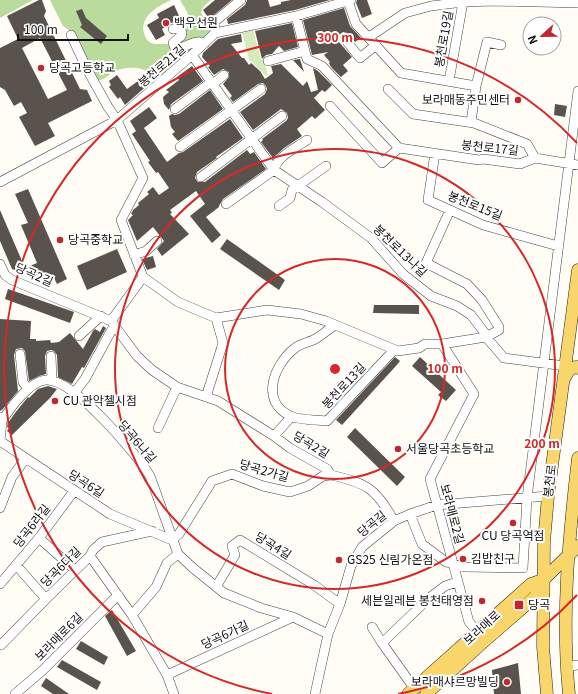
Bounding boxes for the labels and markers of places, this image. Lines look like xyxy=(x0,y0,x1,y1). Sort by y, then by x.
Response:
place label: 백우선원 xyxy=(174,13,218,30)
marker: 백우선원 xyxy=(161,18,171,28)
place label: 당곡고등학교 xyxy=(49,58,115,75)
marker: 당곡고등학교 xyxy=(36,63,46,73)
place label: 보라매동주민센터 xyxy=(422,90,510,107)
marker: 보라매동주민센터 xyxy=(513,95,523,105)
place label: 당곡중학교 xyxy=(68,230,123,247)
marker: 당곡중학교 xyxy=(55,235,65,245)
centre of rings xyxy=(328,362,342,376)
place label: CU 관악첼시점 xyxy=(63,391,137,408)
marker: CU 관악첼시점 xyxy=(50,396,60,406)
place label: 서울당곡초등학교 xyxy=(406,439,494,456)
marker: 서울당곡초등학교 xyxy=(393,444,403,454)
marker: CU 당곡역점 xyxy=(508,518,518,528)
place label: CU 당곡역점 xyxy=(482,526,544,543)
place label: 김밥친구 xyxy=(471,549,515,566)
place label: GS25 신림가온점 xyxy=(347,550,434,567)
marker: 김밥친구 xyxy=(458,554,468,564)
marker: GS25 신림가온점 xyxy=(334,555,344,565)
place label: 세븐일레븐 봉천태영점 xyxy=(361,591,474,608)
place label: 당곡 xyxy=(528,595,550,612)
marker: 세븐일레븐 봉천태영점 xyxy=(477,596,487,606)
marker: 당곡 xyxy=(513,599,525,611)
place label: 보라매샤르망빌딩 xyxy=(411,672,499,689)
marker: 보라매샤르망빌딩 xyxy=(502,677,512,687)

